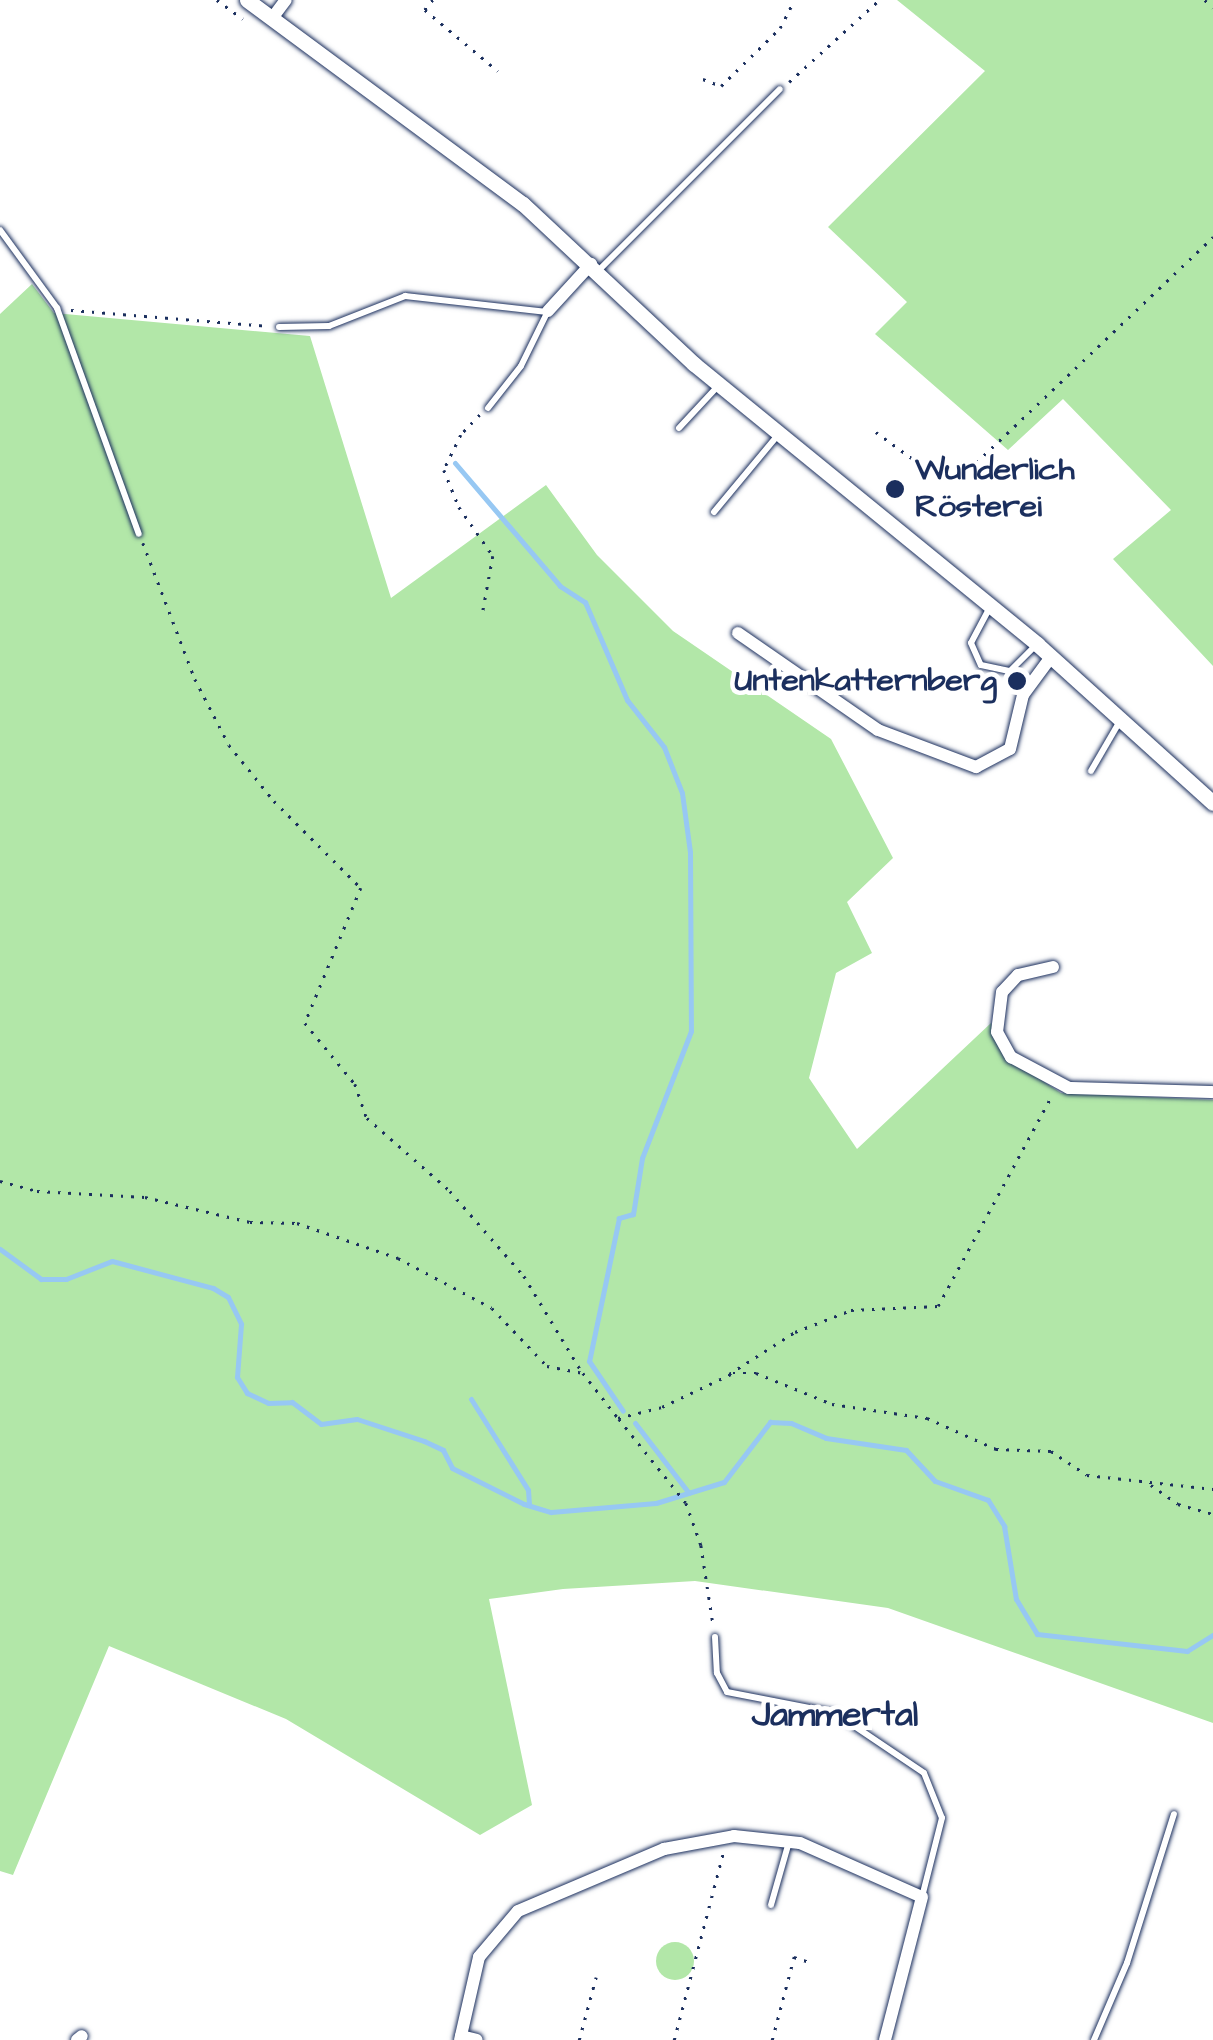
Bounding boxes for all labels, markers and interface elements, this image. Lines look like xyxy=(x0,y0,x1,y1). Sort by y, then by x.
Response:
place label: Wunderlich Rösterei xyxy=(915,452,1075,527)
marker: Wunderlich Rösterei xyxy=(884,478,906,500)
place label: Untenkatternberg xyxy=(735,662,997,700)
marker: Untenkatternberg xyxy=(1006,670,1028,692)
district label: Jammertal xyxy=(752,1694,918,1736)

